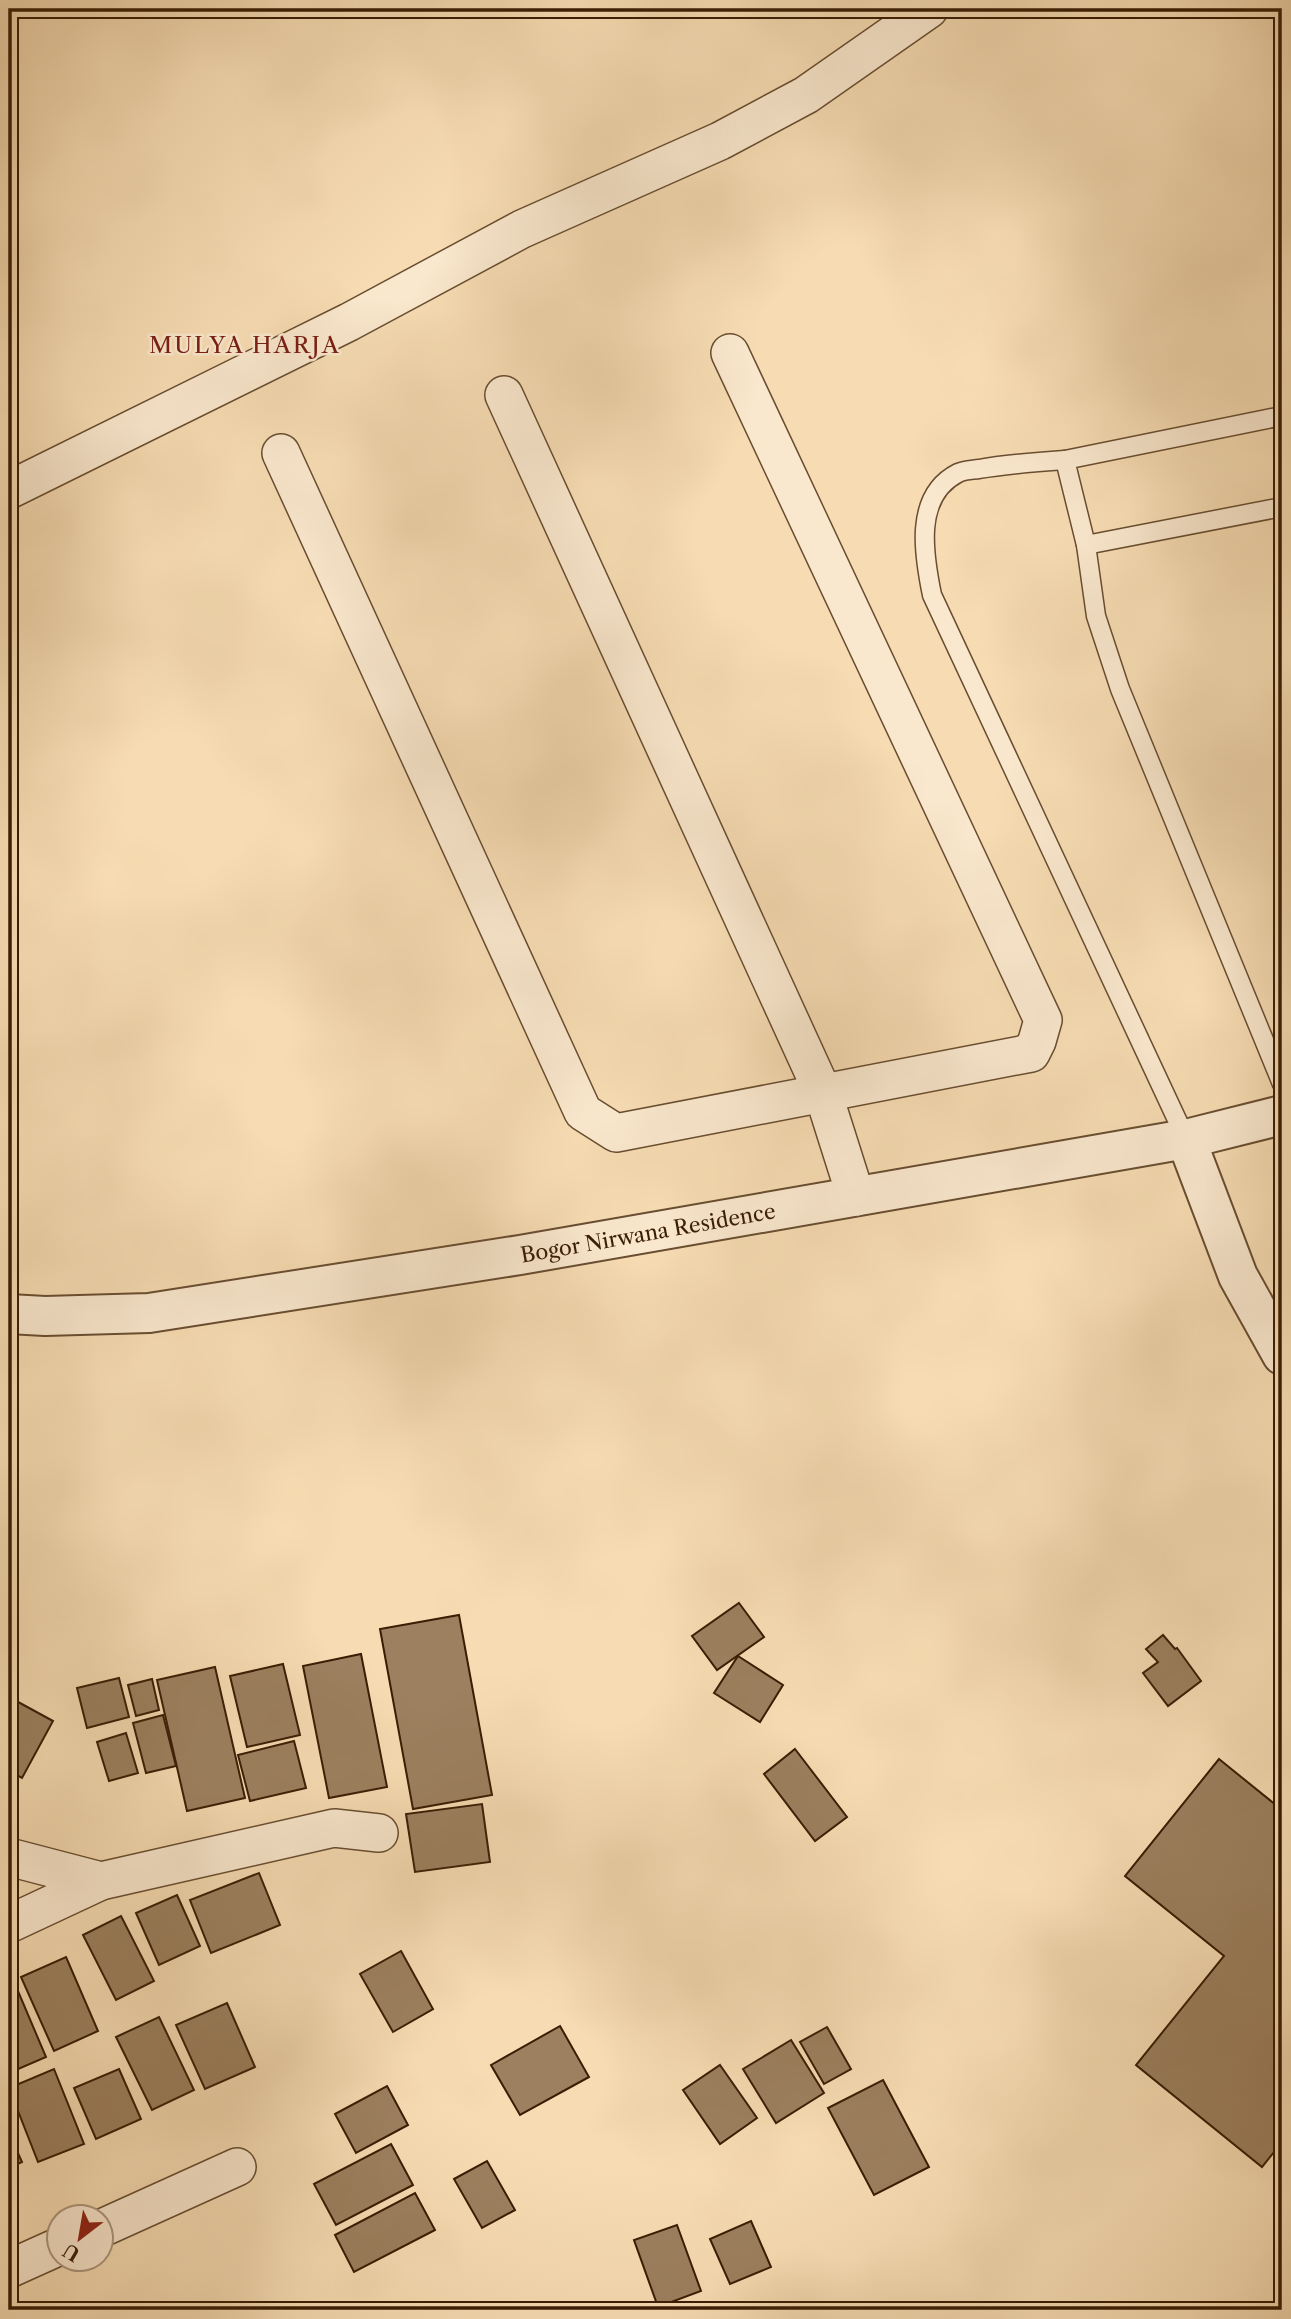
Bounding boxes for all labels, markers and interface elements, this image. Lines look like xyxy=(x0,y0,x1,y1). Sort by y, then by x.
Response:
district label: MULYA HARJA xyxy=(149,331,341,359)
street label: Bogor Nirwana Residence xyxy=(519,1198,777,1268)
north arrow xyxy=(46,2204,116,2274)
text: U xyxy=(58,2238,84,2266)

